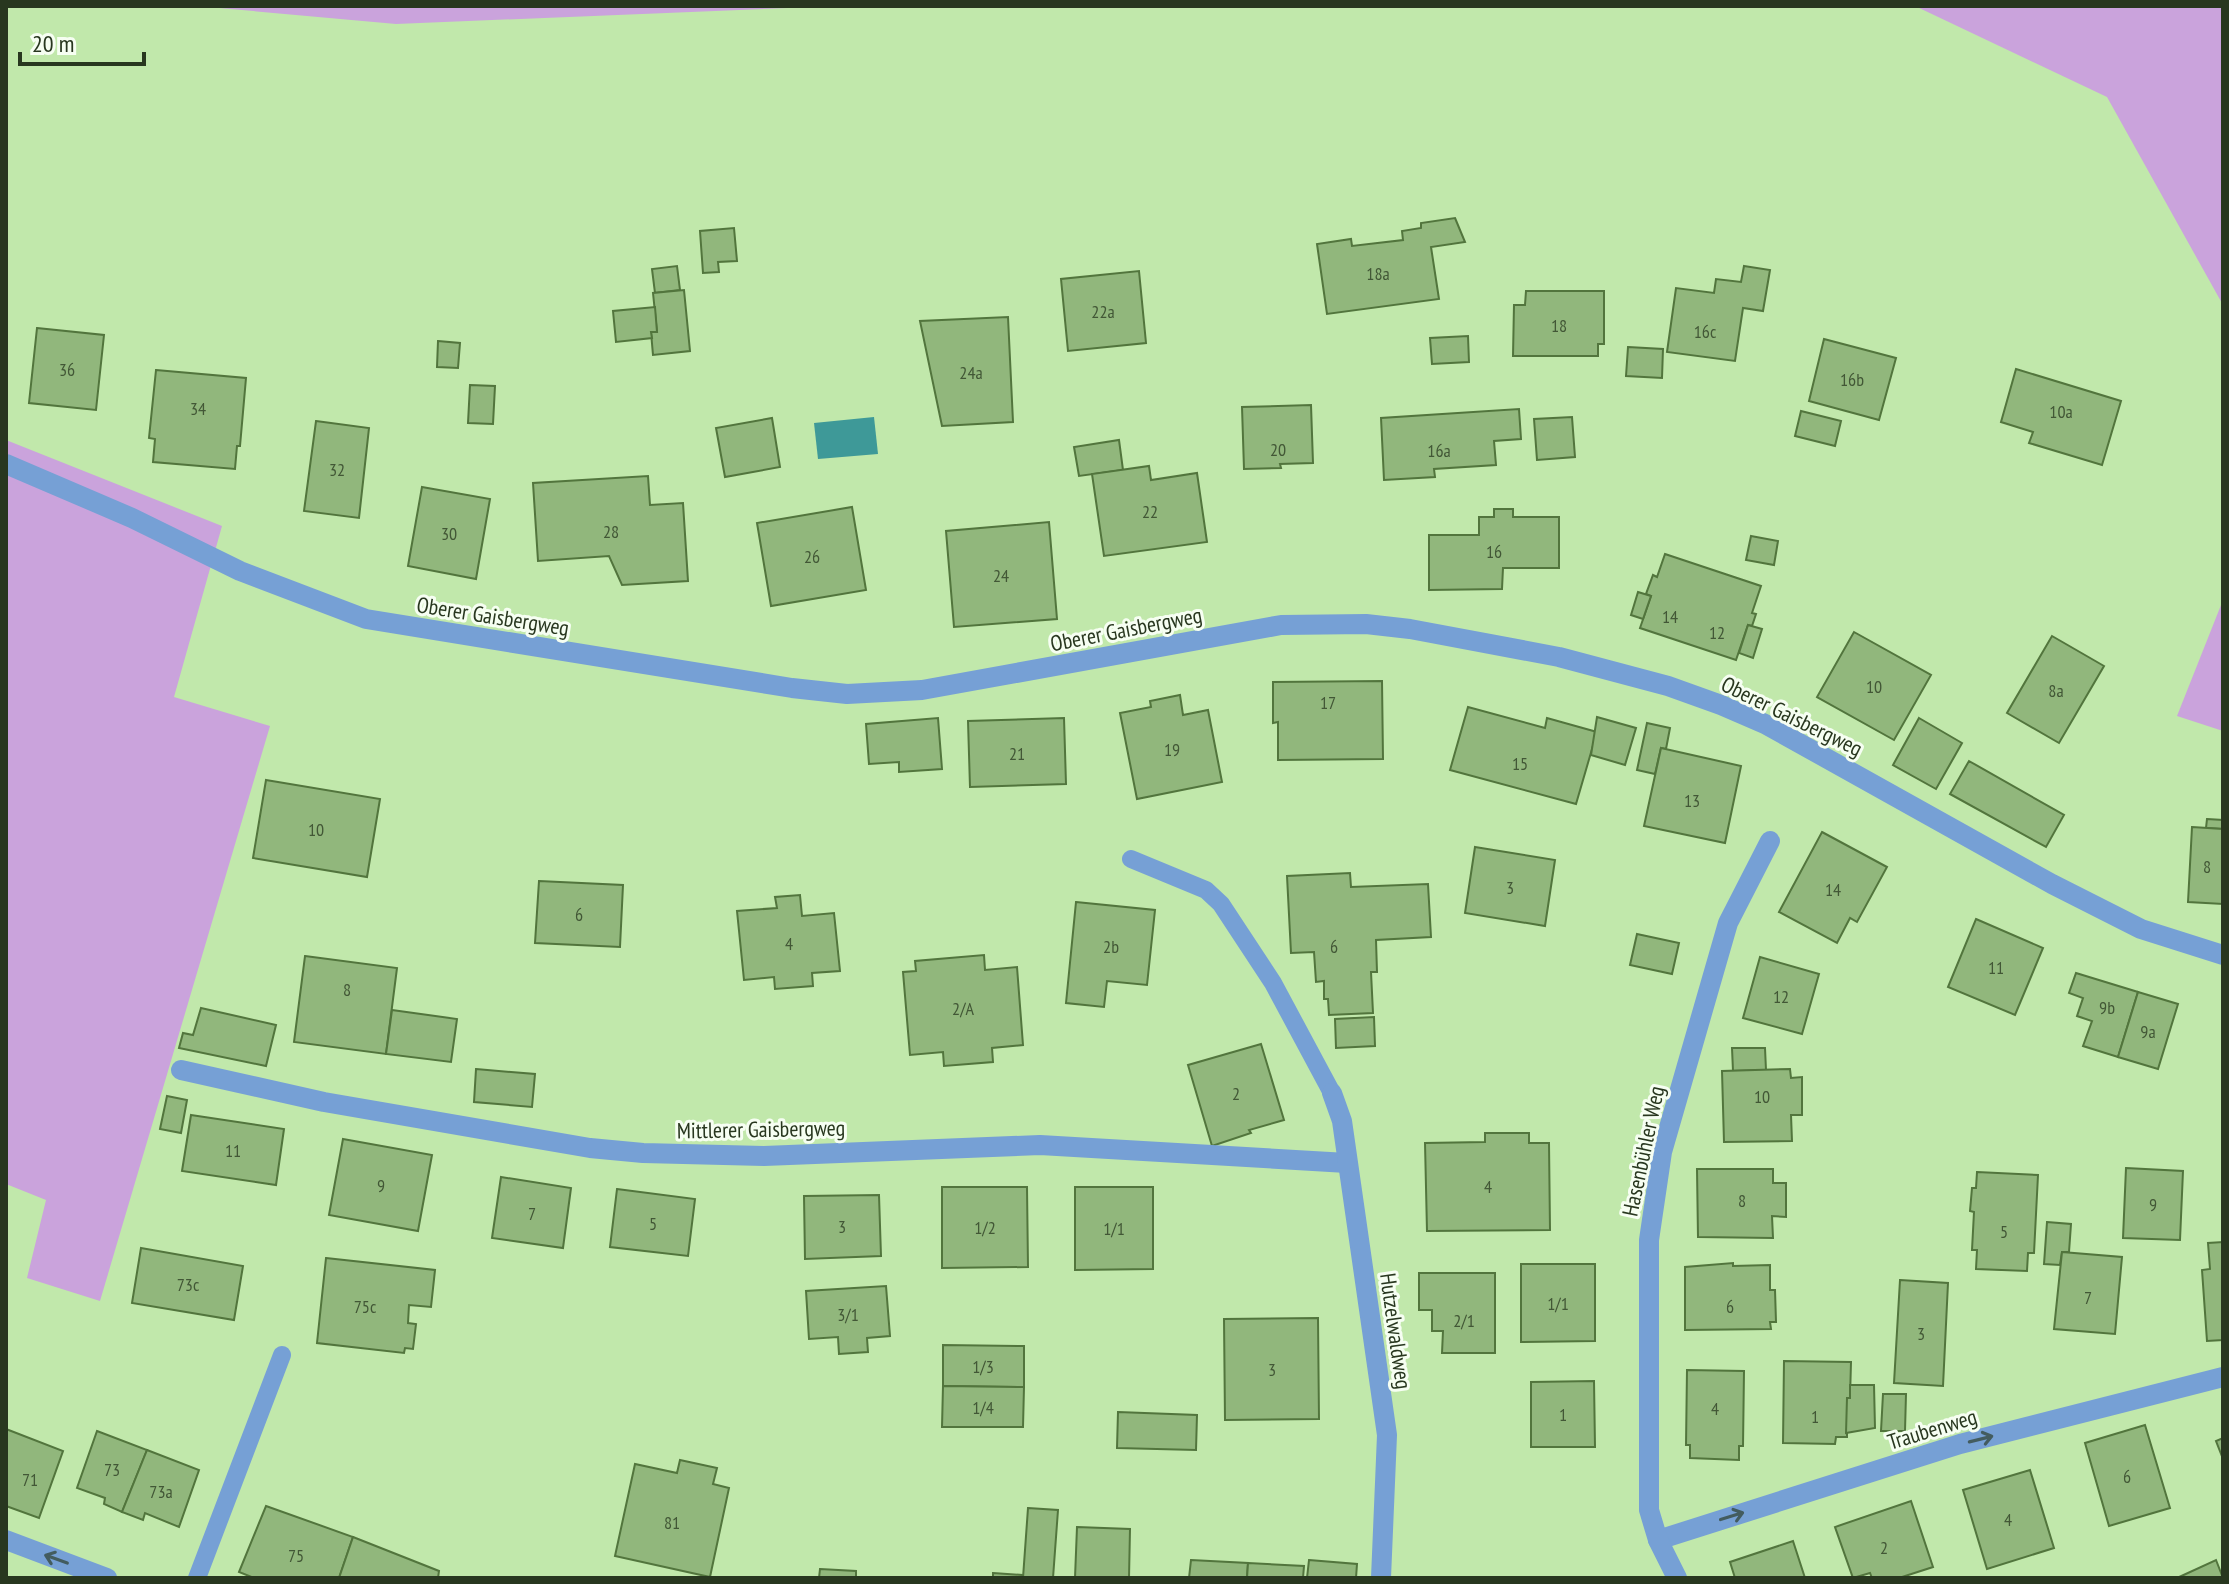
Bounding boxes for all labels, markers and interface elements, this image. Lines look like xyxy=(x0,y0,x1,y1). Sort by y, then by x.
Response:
scale bar xyxy=(20,16,144,66)
text: 20 m xyxy=(32,28,74,59)
house number: 18a xyxy=(1366,262,1390,285)
house number: 22a xyxy=(1091,300,1115,323)
house number: 18 xyxy=(1551,314,1567,337)
house number: 16c xyxy=(1694,320,1717,343)
house number: 36 xyxy=(59,358,75,381)
house number: 24a xyxy=(959,361,983,384)
house number: 16b xyxy=(1840,368,1864,391)
house number: 34 xyxy=(190,397,206,420)
house number: 10a xyxy=(2049,400,2073,423)
house number: 20 xyxy=(1270,438,1286,461)
house number: 16a xyxy=(1427,439,1451,462)
house number: 32 xyxy=(329,458,345,481)
house number: 22 xyxy=(1142,500,1158,523)
house number: 28 xyxy=(603,520,619,543)
house number: 30 xyxy=(441,522,457,545)
house number: 16 xyxy=(1486,540,1502,563)
house number: 26 xyxy=(804,545,820,568)
house number: 24 xyxy=(993,564,1009,587)
street label: Oberer Gaisbergweg xyxy=(415,590,571,642)
street label: Oberer Gaisbergweg xyxy=(1048,601,1204,657)
house number: 14 xyxy=(1662,605,1678,628)
house number: 12 xyxy=(1709,621,1725,644)
street label: Oberer Gaisbergweg xyxy=(1717,670,1867,762)
house number: 10 xyxy=(1866,675,1882,698)
house number: 8a xyxy=(2048,679,2064,702)
house number: 17 xyxy=(1320,691,1336,714)
house number: 19 xyxy=(1164,738,1180,761)
house number: 21 xyxy=(1009,742,1025,765)
house number: 15 xyxy=(1512,752,1528,775)
house number: 13 xyxy=(1684,789,1700,812)
house number: 10 xyxy=(308,818,324,841)
house number: 8 xyxy=(2203,855,2211,878)
house number: 3 xyxy=(1506,876,1514,899)
house number: 14 xyxy=(1825,878,1841,901)
house number: 6 xyxy=(575,903,583,926)
house number: 4 xyxy=(785,932,793,955)
house number: 2b xyxy=(1103,935,1119,958)
house number: 6 xyxy=(1330,935,1338,958)
house number: 11 xyxy=(1988,956,2004,979)
house number: 8 xyxy=(343,978,351,1001)
house number: 12 xyxy=(1773,985,1789,1008)
house number: 9b xyxy=(2099,996,2115,1019)
house number: 2/A xyxy=(952,997,974,1020)
house number: 9a xyxy=(2140,1020,2156,1043)
house number: 2 xyxy=(1232,1082,1240,1105)
street label: Hasenbühler Weg xyxy=(1616,1083,1670,1219)
house number: 10 xyxy=(1754,1085,1770,1108)
street label: Mittlerer Gaisbergweg xyxy=(677,1114,845,1144)
house number: 11 xyxy=(225,1139,241,1162)
house number: 9 xyxy=(377,1174,385,1197)
house number: 4 xyxy=(1484,1175,1492,1198)
house number: 8 xyxy=(1738,1189,1746,1212)
house number: 9 xyxy=(2149,1193,2157,1216)
house number: 7 xyxy=(528,1202,536,1225)
house number: 5 xyxy=(649,1212,657,1235)
house number: 3 xyxy=(838,1215,846,1238)
house number: 1/2 xyxy=(974,1216,996,1239)
house number: 1/1 xyxy=(1103,1217,1125,1240)
house number: 5 xyxy=(2000,1220,2008,1243)
street label: Hutzelwaldweg xyxy=(1374,1271,1418,1391)
house number: 73c xyxy=(177,1273,200,1296)
house number: 7 xyxy=(2084,1286,2092,1309)
house number: 1/1 xyxy=(1547,1292,1569,1315)
house number: 75c xyxy=(354,1295,377,1318)
house number: 6 xyxy=(1726,1295,1734,1318)
house number: 3/1 xyxy=(837,1303,859,1326)
house number: 2/1 xyxy=(1453,1309,1475,1332)
house number: 3 xyxy=(1917,1322,1925,1345)
house number: 1/3 xyxy=(972,1355,994,1378)
house number: 3 xyxy=(1268,1358,1276,1381)
house number: 1/4 xyxy=(972,1396,994,1419)
house number: 4 xyxy=(1711,1397,1719,1420)
street label: Traubenweg xyxy=(1884,1402,1980,1456)
house number: 1 xyxy=(1559,1403,1567,1426)
house number: 1 xyxy=(1811,1405,1819,1428)
one-way arrow xyxy=(1967,1431,1993,1446)
house number: 73 xyxy=(104,1458,120,1481)
house number: 6 xyxy=(2123,1465,2131,1488)
house number: 71 xyxy=(22,1468,38,1491)
house number: 73a xyxy=(149,1480,173,1503)
one-way arrow xyxy=(1719,1508,1745,1523)
house number: 4 xyxy=(2004,1508,2012,1531)
house number: 81 xyxy=(664,1511,680,1534)
house number: 2 xyxy=(1880,1536,1888,1559)
house number: 75 xyxy=(288,1544,304,1567)
one-way arrow xyxy=(45,1551,69,1565)

